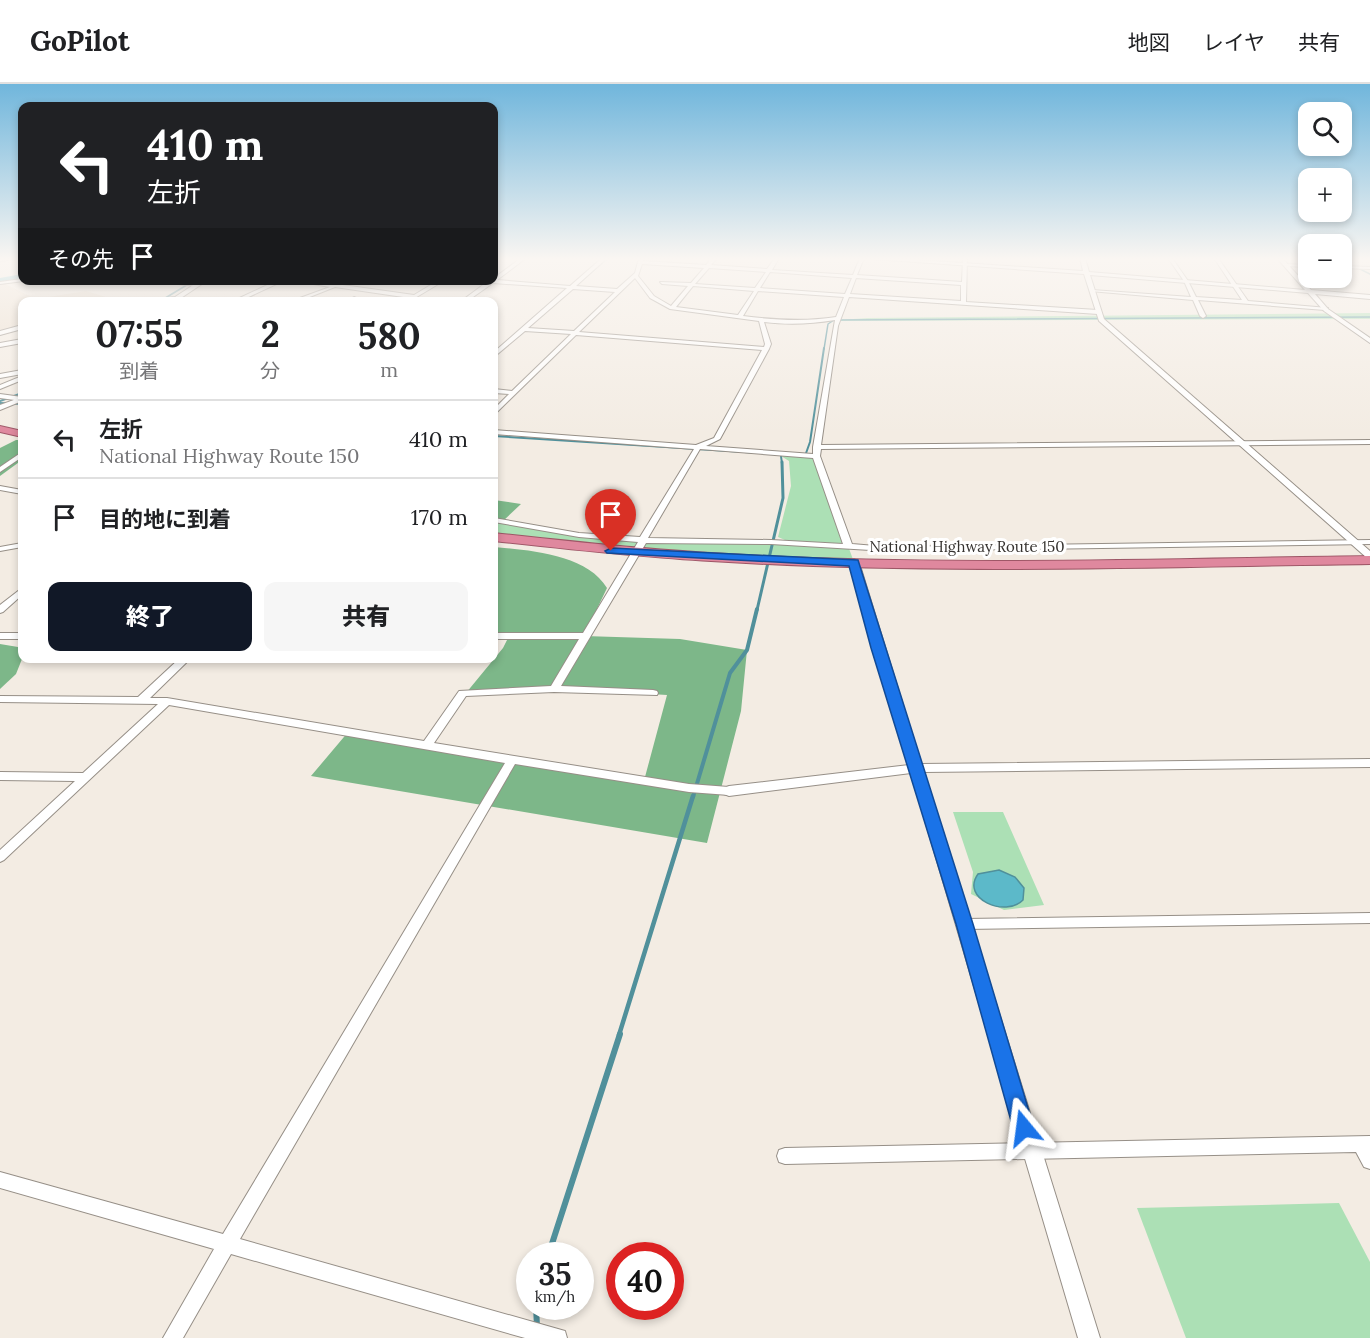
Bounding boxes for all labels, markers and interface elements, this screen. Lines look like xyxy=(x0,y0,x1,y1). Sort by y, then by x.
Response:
text: GoPilot xyxy=(30,23,129,59)
text: 地図 xyxy=(1128,29,1170,56)
text: レイヤ xyxy=(1203,29,1265,56)
text: 共有 xyxy=(1298,29,1340,56)
map controls xyxy=(1298,102,1352,288)
button: search xyxy=(1298,102,1352,156)
text: 410 m xyxy=(147,118,263,172)
icon: left xyxy=(48,126,126,204)
button: + xyxy=(1298,168,1352,222)
text: 左折 xyxy=(147,175,201,209)
button: − xyxy=(1298,234,1352,288)
icon: arrive xyxy=(126,240,159,273)
text: その先 xyxy=(48,245,114,273)
text: 07:55 xyxy=(95,311,183,357)
text: 2 xyxy=(261,311,280,357)
text: 580 xyxy=(358,313,421,359)
text: m xyxy=(380,357,398,382)
text: 到着 xyxy=(119,358,159,383)
text: 分 xyxy=(260,358,280,383)
text: 左折 xyxy=(99,415,143,443)
icon: left xyxy=(48,423,81,456)
text: 410 m xyxy=(409,425,468,453)
text: National Highway Route 150 xyxy=(99,443,359,468)
pin xyxy=(585,489,636,551)
icon: arrive xyxy=(594,498,627,531)
icon: arrive xyxy=(48,501,81,534)
text: 170 m xyxy=(411,503,468,531)
text: 目的地に到着 xyxy=(99,505,231,533)
street label: National Highway Route 150 xyxy=(869,537,1065,556)
button: 終了 xyxy=(48,582,252,651)
button: 共有 xyxy=(264,582,468,651)
position arrow xyxy=(992,1096,1056,1160)
speed limit sign: 40 xyxy=(606,1242,684,1320)
text: 35 xyxy=(538,1255,571,1293)
text: km/h xyxy=(535,1287,575,1306)

